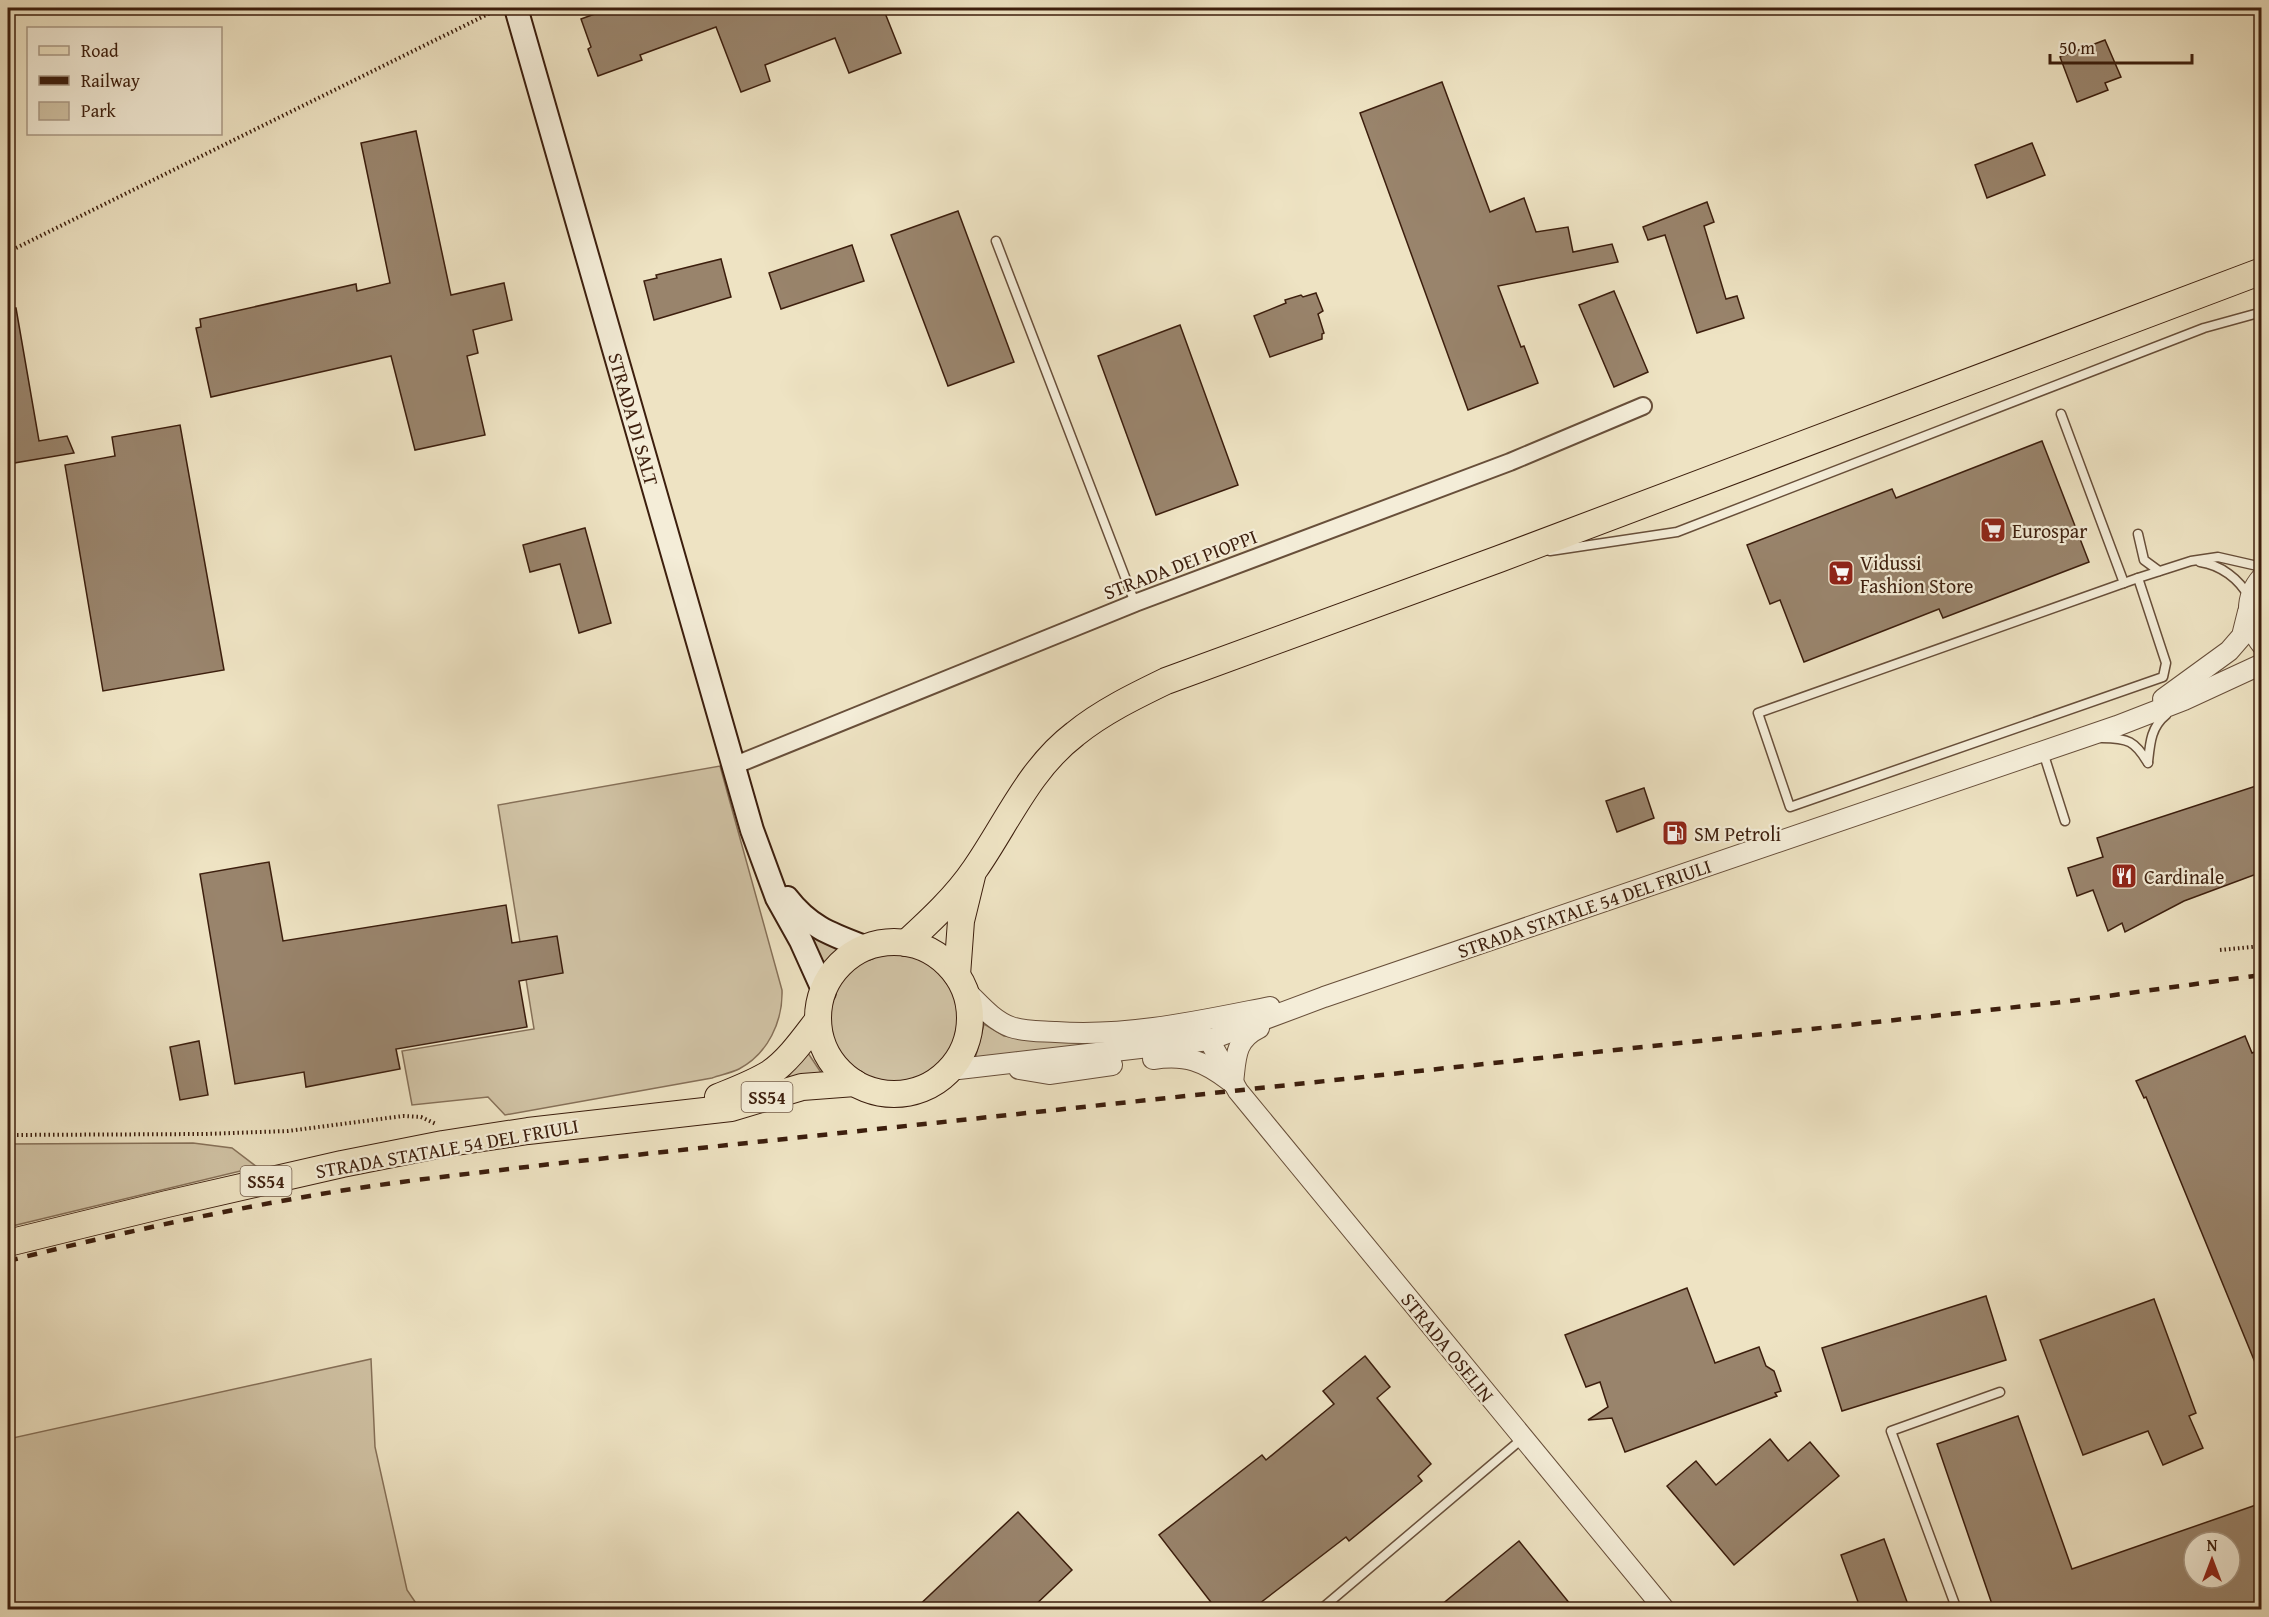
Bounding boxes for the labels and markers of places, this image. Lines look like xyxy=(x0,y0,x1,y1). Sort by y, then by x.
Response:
supermarket icon: Eurospar xyxy=(1978,515,2008,545)
place label: Eurospar xyxy=(2012,516,2088,545)
place label: Vidussi Fashion Store xyxy=(1860,548,1973,600)
supermarket icon: Vidussi Fashion Store xyxy=(1826,558,1856,588)
fuel station icon: SM Petroli xyxy=(1660,818,1690,848)
place label: SM Petroli xyxy=(1694,819,1782,848)
restaurant icon: Cardinale xyxy=(2109,861,2139,891)
place label: Cardinale xyxy=(2144,862,2224,891)

